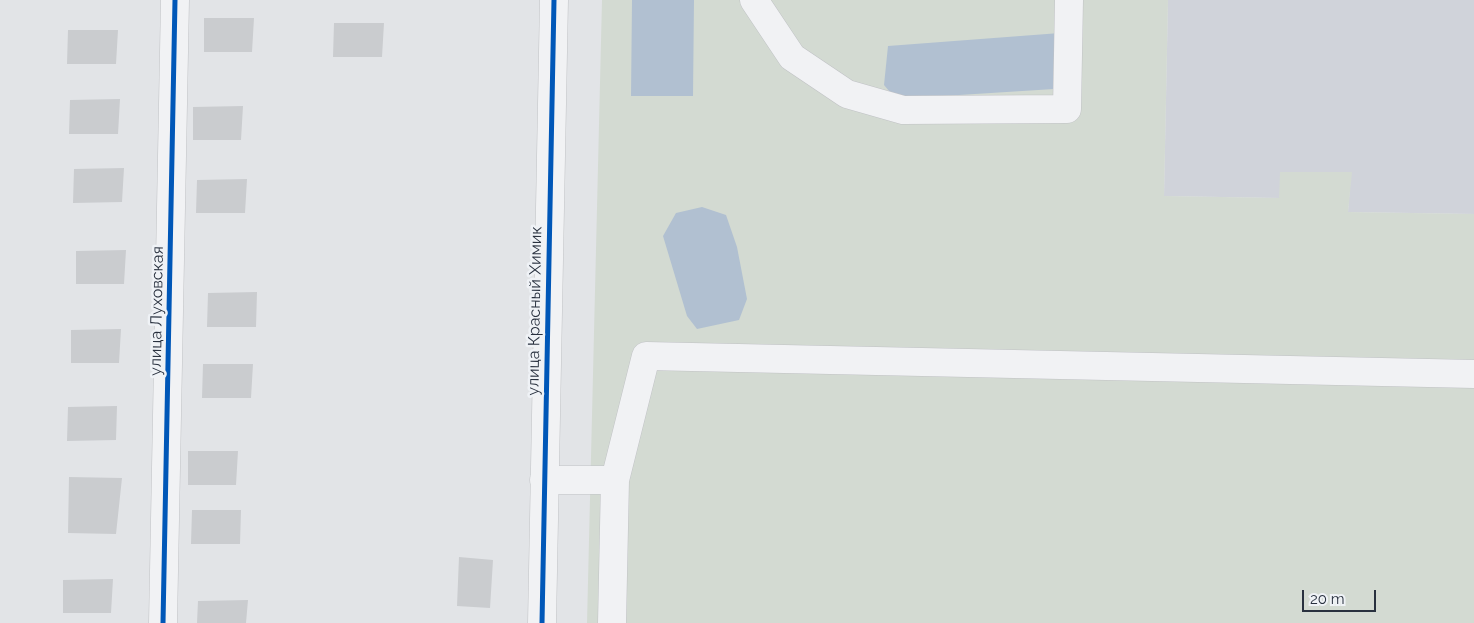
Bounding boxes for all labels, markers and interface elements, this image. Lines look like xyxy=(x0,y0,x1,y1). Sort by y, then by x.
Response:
street label: улица Красный Химик xyxy=(524,226,546,396)
street label: улица Луховская xyxy=(146,246,168,376)
scale bar xyxy=(1304,580,1378,612)
text: 20 m xyxy=(1310,590,1345,608)

